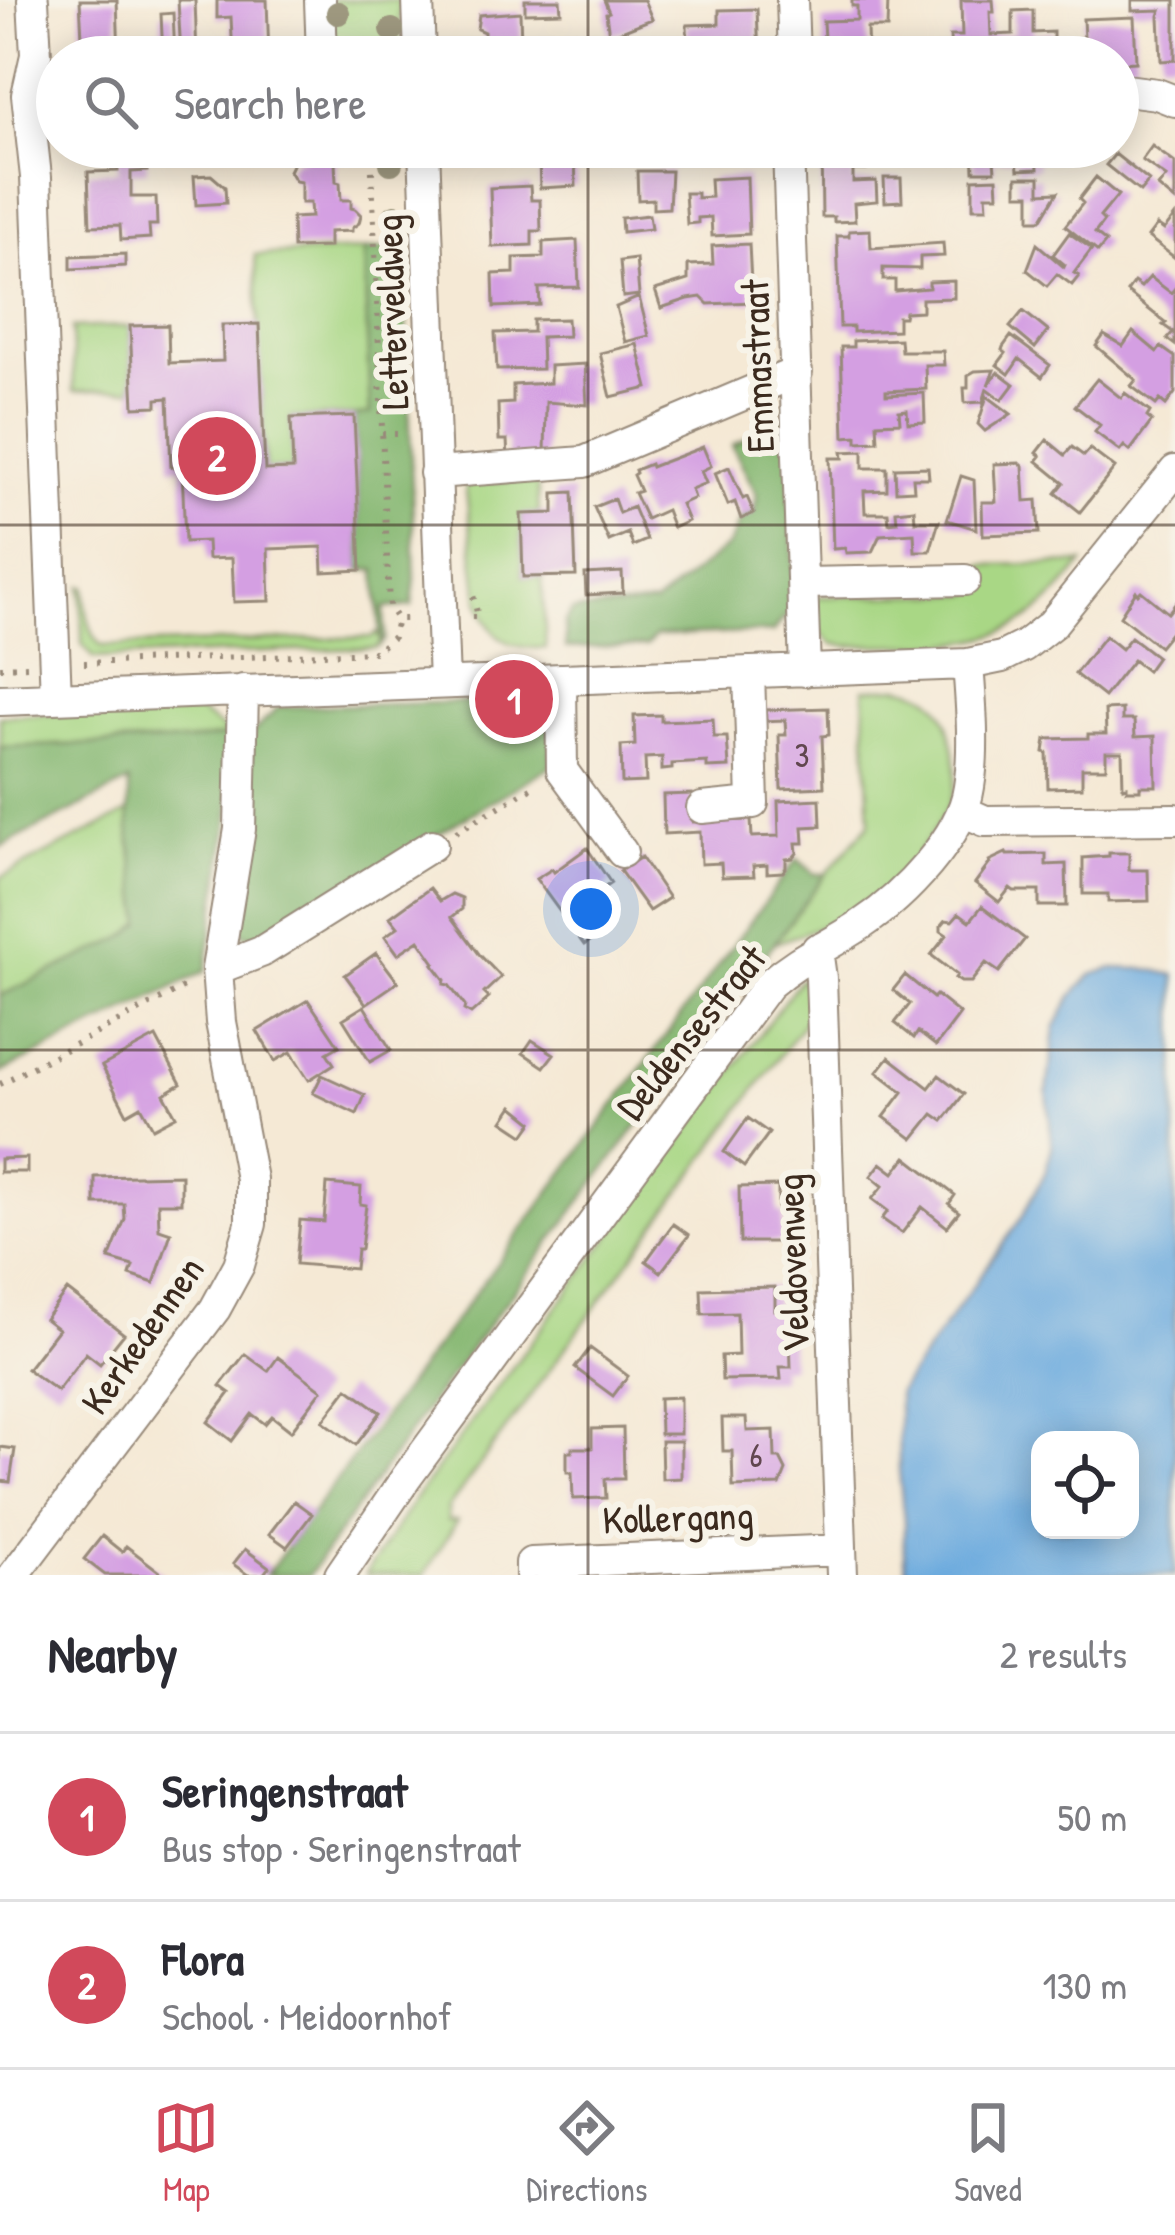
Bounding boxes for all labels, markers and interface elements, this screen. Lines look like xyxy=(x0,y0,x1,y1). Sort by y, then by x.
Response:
search box xyxy=(36,36,1139,168)
icon: search xyxy=(78,69,144,135)
text: Search here xyxy=(174,72,366,133)
street label: Letterveldweg xyxy=(361,214,420,410)
street label: Emmastraat xyxy=(727,278,786,453)
pin: 2 xyxy=(178,411,256,501)
pin: 1 xyxy=(475,654,553,744)
house number: 3 xyxy=(795,733,809,777)
your location xyxy=(561,879,621,939)
street label: Deldensestraat xyxy=(604,933,778,1130)
street label: Veldovenweg xyxy=(762,1173,821,1353)
street label: Kerkedennen xyxy=(68,1245,215,1424)
map controls xyxy=(1031,1431,1139,1539)
button: locate xyxy=(1031,1431,1139,1539)
house number: 6 xyxy=(749,1433,763,1477)
street label: Kollergang xyxy=(602,1487,754,1546)
text: Nearby xyxy=(48,1619,178,1688)
text: 2 results xyxy=(1000,1627,1127,1680)
text: Seringenstraat xyxy=(162,1760,407,1821)
text: 1 xyxy=(80,1790,94,1843)
text: 50 m xyxy=(1058,1790,1127,1843)
text: Bus stop · Seringenstraat xyxy=(162,1821,521,1874)
text: Flora xyxy=(162,1928,244,1989)
text: 2 xyxy=(78,1958,96,2011)
text: 130 m xyxy=(1042,1958,1127,2011)
text: School · Meidoornhof xyxy=(162,1989,452,2042)
tab: Map xyxy=(153,2095,219,2211)
tab: Directions xyxy=(526,2095,648,2211)
tab: Saved xyxy=(954,2095,1022,2211)

